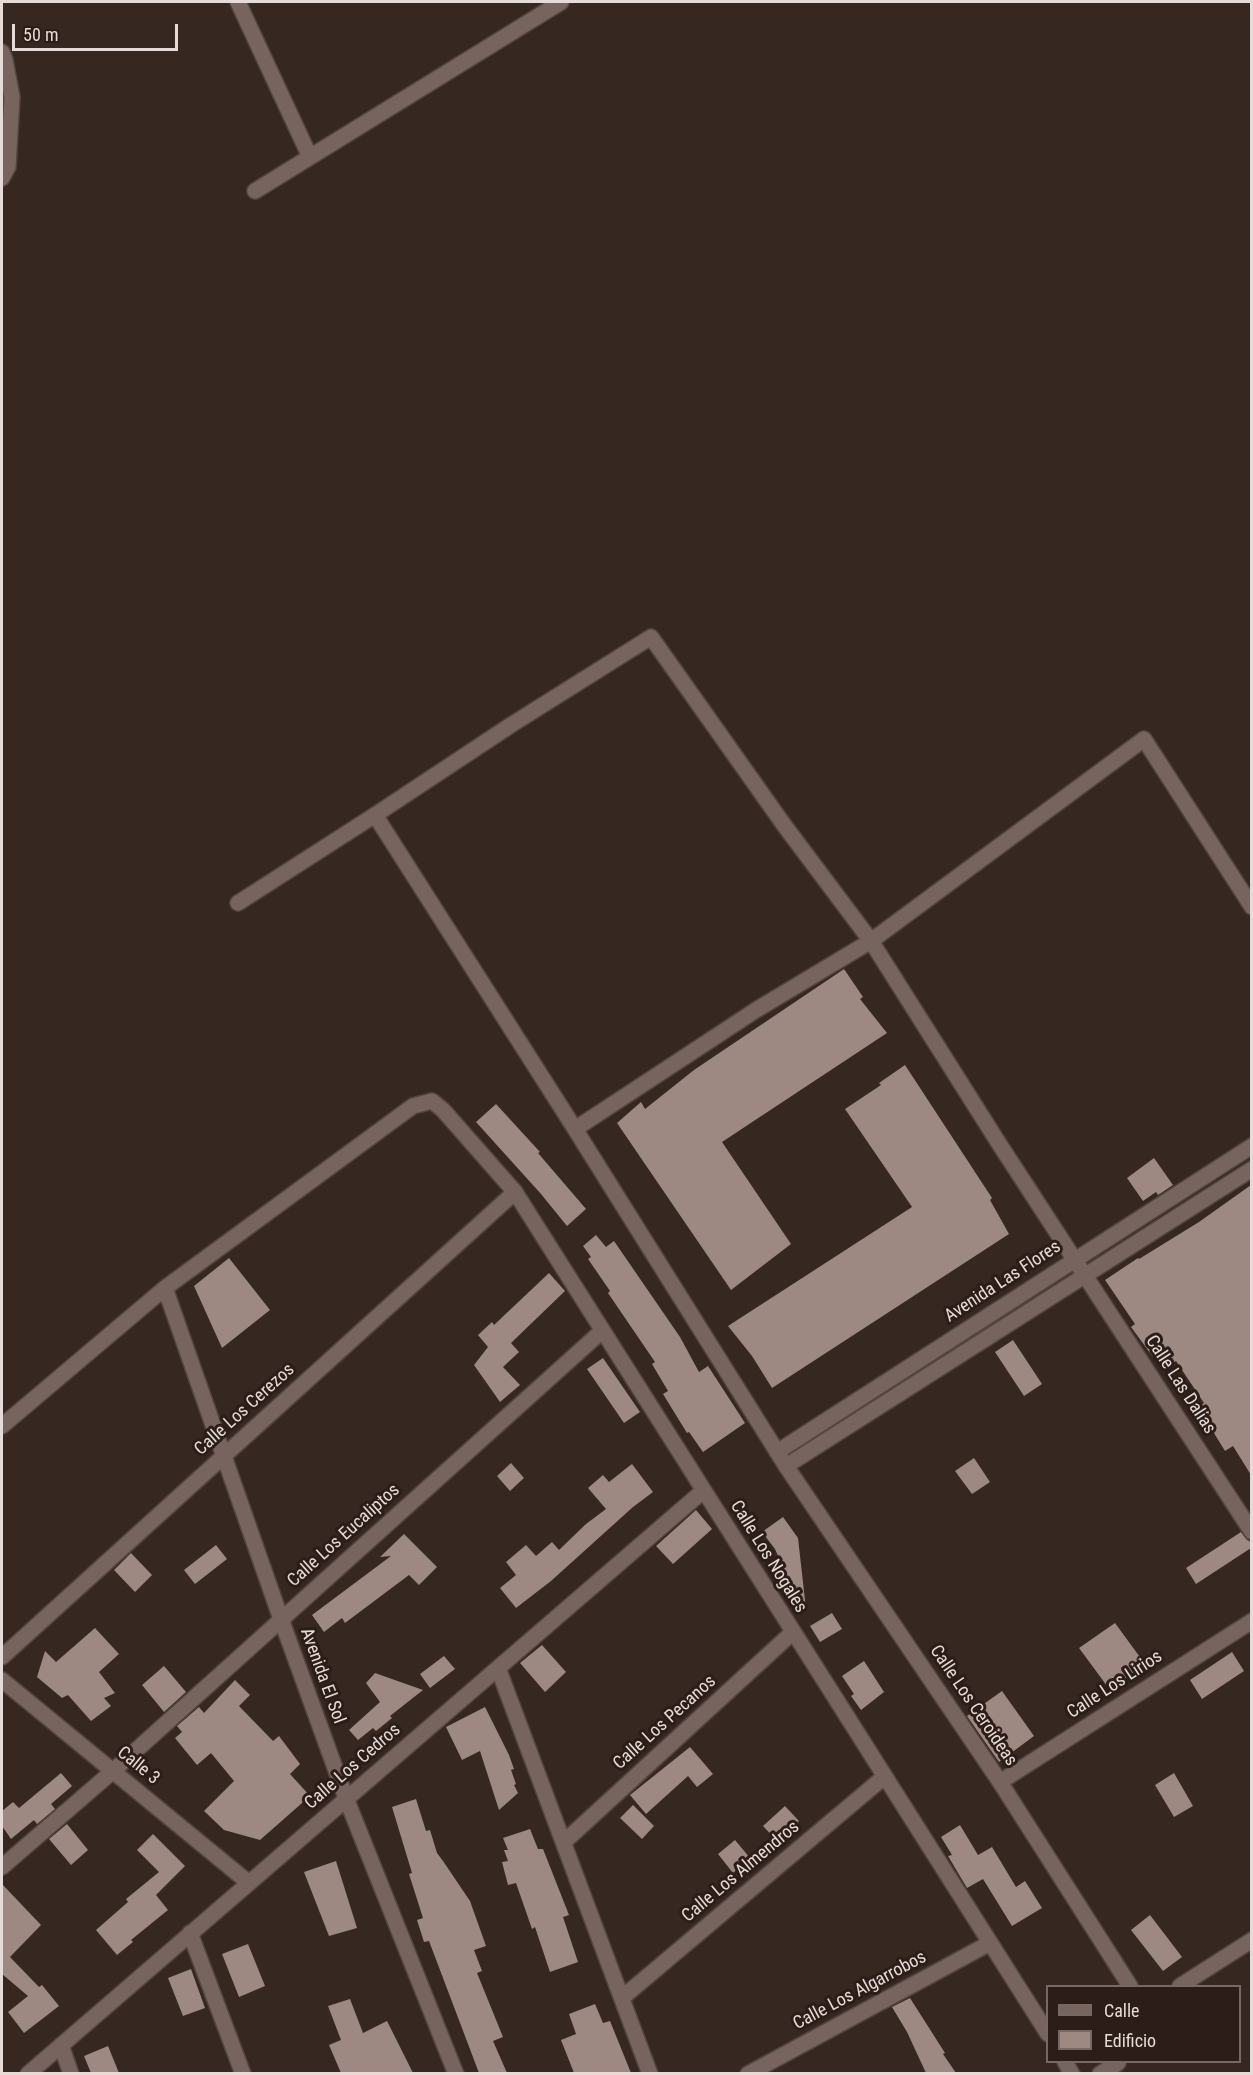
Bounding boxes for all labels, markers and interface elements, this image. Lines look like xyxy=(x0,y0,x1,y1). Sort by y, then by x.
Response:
scale bar xyxy=(15,12,182,50)
text: 50 m xyxy=(23,24,58,45)
street label: Avenida Las Flores xyxy=(941,1237,1065,1327)
street label: Calle Las Dalias xyxy=(1140,1332,1220,1438)
street label: Calle Los Cerezos xyxy=(191,1359,299,1461)
street label: Calle Los Eucaliptos xyxy=(283,1480,405,1592)
street label: Calle Los Nogales xyxy=(725,1497,811,1617)
street label: Avenida El Sol xyxy=(295,1625,349,1727)
street label: Calle Los Ceroideas xyxy=(925,1642,1021,1770)
street label: Calle Los Lirios xyxy=(1063,1646,1167,1724)
street label: Calle Los Pecanos xyxy=(609,1671,721,1775)
street label: Calle Los Cedros xyxy=(301,1720,405,1814)
street label: Calle 3 xyxy=(112,1742,164,1790)
street label: Calle Los Almendros xyxy=(678,1817,804,1927)
street label: Calle Los Algarrobos xyxy=(790,1947,930,2035)
legend xyxy=(1046,1985,1241,2063)
text: Calle xyxy=(1104,2000,1140,2021)
text: Edificio xyxy=(1104,2030,1156,2051)

